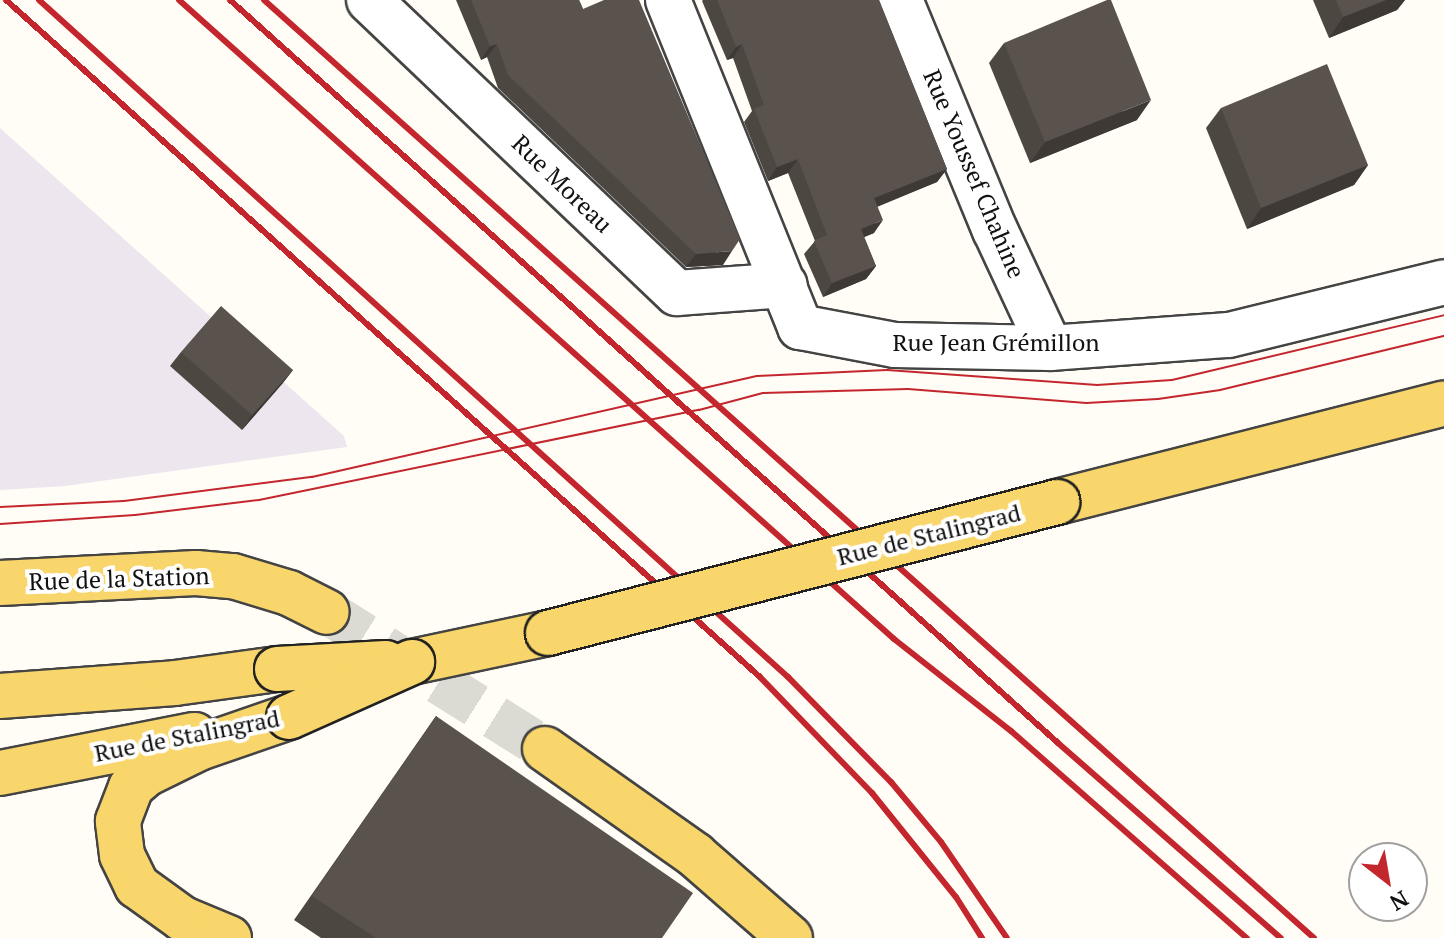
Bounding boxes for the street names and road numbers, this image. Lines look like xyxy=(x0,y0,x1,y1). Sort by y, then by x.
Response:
street label: Rue Youssef Chahine xyxy=(917,66,1031,282)
street label: Rue Moreau xyxy=(506,129,618,239)
street label: Rue Jean Grémillon xyxy=(892,329,1100,357)
street label: Rue de Stalingrad xyxy=(834,498,1024,572)
street label: Rue de la Station xyxy=(28,561,210,597)
street label: Rue de Stalingrad xyxy=(92,704,282,768)

